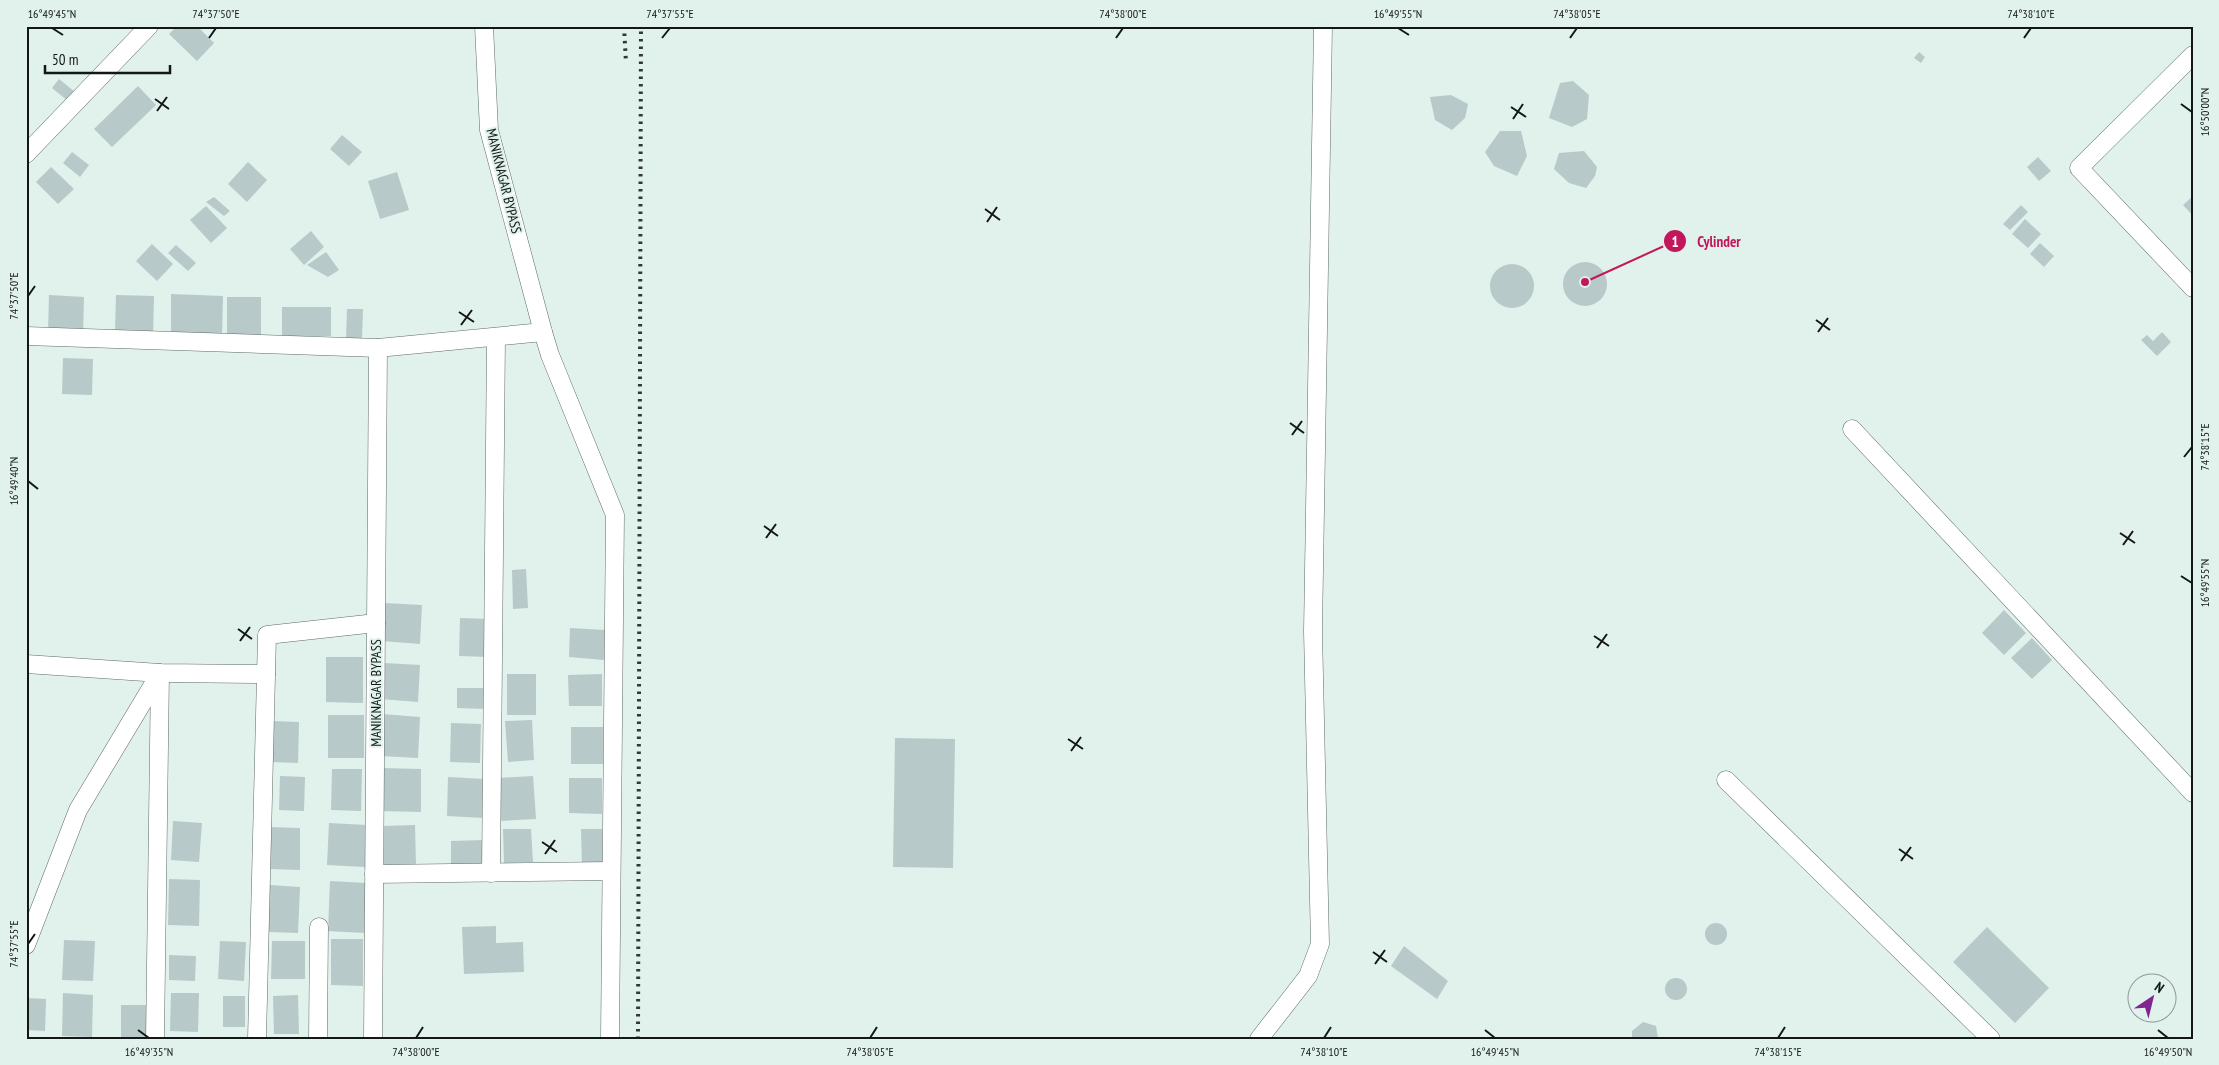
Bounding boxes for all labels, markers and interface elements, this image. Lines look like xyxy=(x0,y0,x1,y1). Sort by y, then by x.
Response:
text: 16°49'45"N xyxy=(28,6,76,21)
text: 74°37'50"E xyxy=(192,6,240,21)
text: 74°37'55"E xyxy=(646,6,694,21)
text: 74°38'00"E xyxy=(1099,6,1147,21)
text: 16°49'55"N xyxy=(1374,6,1422,21)
text: 74°38'05"E xyxy=(1553,6,1601,21)
text: 74°38'10"E xyxy=(2007,6,2055,21)
scale bar xyxy=(45,42,170,74)
text: 50 m xyxy=(52,50,78,69)
text: 16°50'00"N xyxy=(2197,88,2212,136)
street label: MANIKNAGAR BYPASS xyxy=(482,127,526,235)
callout: Cylinder xyxy=(1662,226,1751,256)
text: 1 xyxy=(1671,232,1679,251)
text: Cylinder xyxy=(1697,232,1741,251)
text: 74°37'50"E xyxy=(6,272,21,320)
text: 74°38'15"E xyxy=(2197,423,2212,471)
text: 16°49'40"N xyxy=(6,457,21,505)
text: 16°49'55"N xyxy=(2197,559,2212,607)
street label: MANIKNAGAR BYPASS xyxy=(367,639,385,747)
text: 74°37'55"E xyxy=(6,920,21,968)
north arrow xyxy=(2126,972,2176,1022)
text: N xyxy=(2151,978,2168,997)
text: 16°49'35"N xyxy=(125,1044,173,1059)
text: 74°38'00"E xyxy=(392,1044,440,1059)
text: 74°38'05"E xyxy=(846,1044,894,1059)
text: 74°38'10"E xyxy=(1300,1044,1348,1059)
text: 16°49'45"N xyxy=(1471,1044,1519,1059)
text: 74°38'15"E xyxy=(1754,1044,1802,1059)
text: 16°49'50"N xyxy=(2144,1044,2192,1059)

